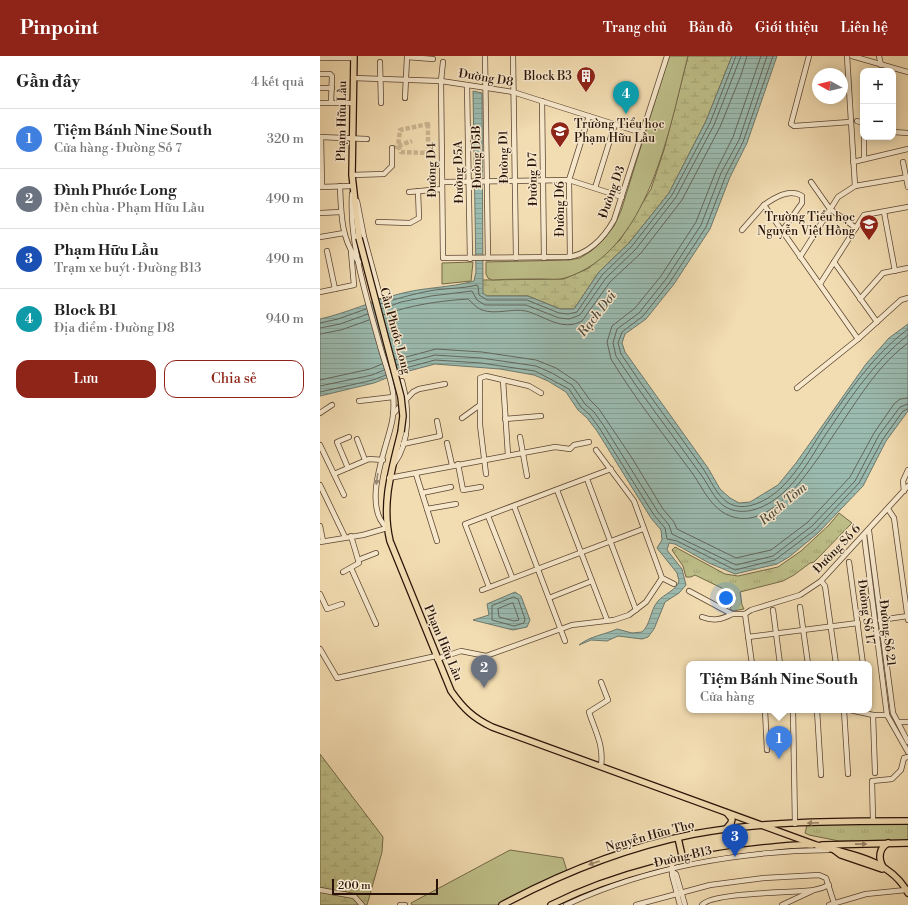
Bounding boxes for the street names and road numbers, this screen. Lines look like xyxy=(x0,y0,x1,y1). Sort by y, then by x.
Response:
street label: Đường D8 xyxy=(457,66,515,90)
street label: Phạm Hữu Lầu xyxy=(334,80,350,162)
street label: Đường D5B xyxy=(469,125,485,189)
street label: Đường D1 xyxy=(496,129,512,184)
street label: Đường D5A xyxy=(451,140,467,204)
street label: Đường D4 xyxy=(424,142,440,198)
street label: Đường D7 xyxy=(525,152,541,206)
street label: Đường D3 xyxy=(596,163,629,220)
street label: Đường D6 xyxy=(553,181,568,237)
street label: Cầu Phước Long xyxy=(376,286,414,377)
street label: Đường Số 6 xyxy=(810,521,864,577)
street label: Đường Số 17 xyxy=(854,579,878,645)
street label: Đường Số 21 xyxy=(875,599,899,668)
street label: Phạm Hữu Lầu xyxy=(420,603,466,683)
street label: Nguyễn Hữu Thọ xyxy=(604,817,696,855)
street label: Đường B13 xyxy=(653,843,714,871)

